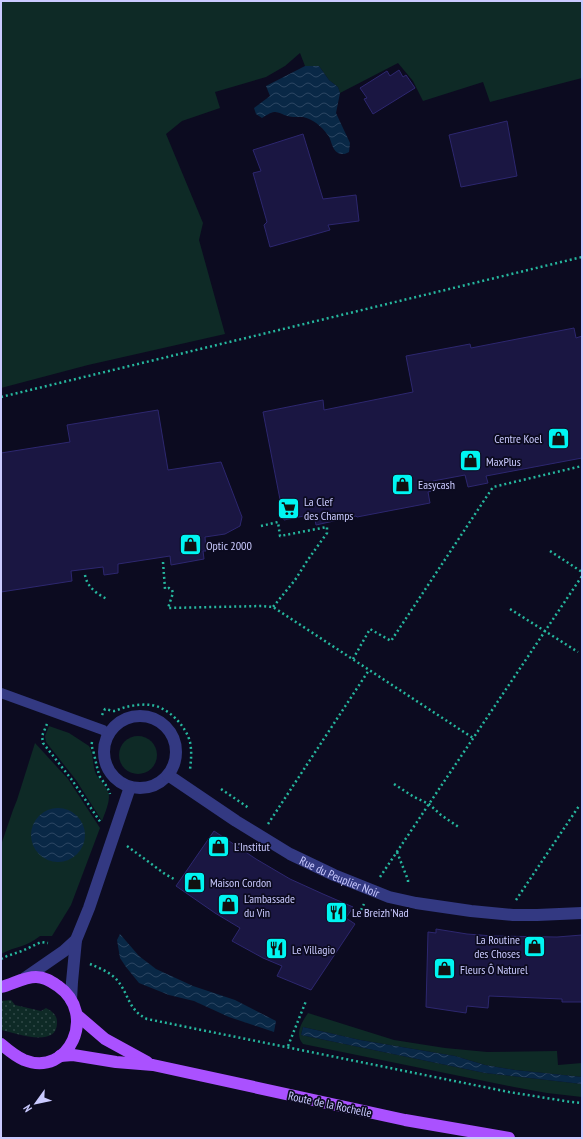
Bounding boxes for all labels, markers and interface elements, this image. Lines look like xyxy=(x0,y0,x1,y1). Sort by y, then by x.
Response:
shop icon: Centre Koel xyxy=(545,425,571,451)
place label: Centre Koel xyxy=(494,431,542,446)
shop icon: MaxPlus xyxy=(457,448,483,474)
place label: MaxPlus xyxy=(486,454,521,469)
shop icon: Easycash xyxy=(390,471,416,497)
place label: Easycash xyxy=(418,477,455,492)
place label: La Clef des Champs xyxy=(304,494,353,523)
supermarket icon: La Clef des Champs xyxy=(275,495,301,521)
shop icon: Optic 2000 xyxy=(177,532,203,558)
place label: Optic 2000 xyxy=(206,538,252,553)
shop icon: L'Institut xyxy=(205,833,231,859)
place label: L'Institut xyxy=(234,839,270,854)
street label: Rue du Peuplier Noir xyxy=(297,852,383,900)
shop icon: Maison Cordon xyxy=(182,869,208,895)
place label: Maison Cordon xyxy=(210,875,271,890)
place label: L'ambassade du Vin xyxy=(244,891,295,920)
shop icon: L'ambassade du Vin xyxy=(215,892,241,918)
restaurant icon: Le Breizh'Nad xyxy=(323,899,349,925)
place label: Le Breizh'Nad xyxy=(352,905,409,920)
place label: La Routine des Choses xyxy=(474,932,520,961)
shop icon: La Routine des Choses xyxy=(522,933,548,959)
restaurant icon: Le Villagio xyxy=(263,936,289,962)
place label: Le Villagio xyxy=(292,942,335,957)
shop icon: Fleurs Ô Naturel xyxy=(431,956,457,982)
place label: Fleurs Ô Naturel xyxy=(460,962,528,977)
north arrow xyxy=(16,1083,56,1123)
street label: Route de la Rochelle xyxy=(287,1088,373,1120)
text: N xyxy=(20,1102,35,1115)

